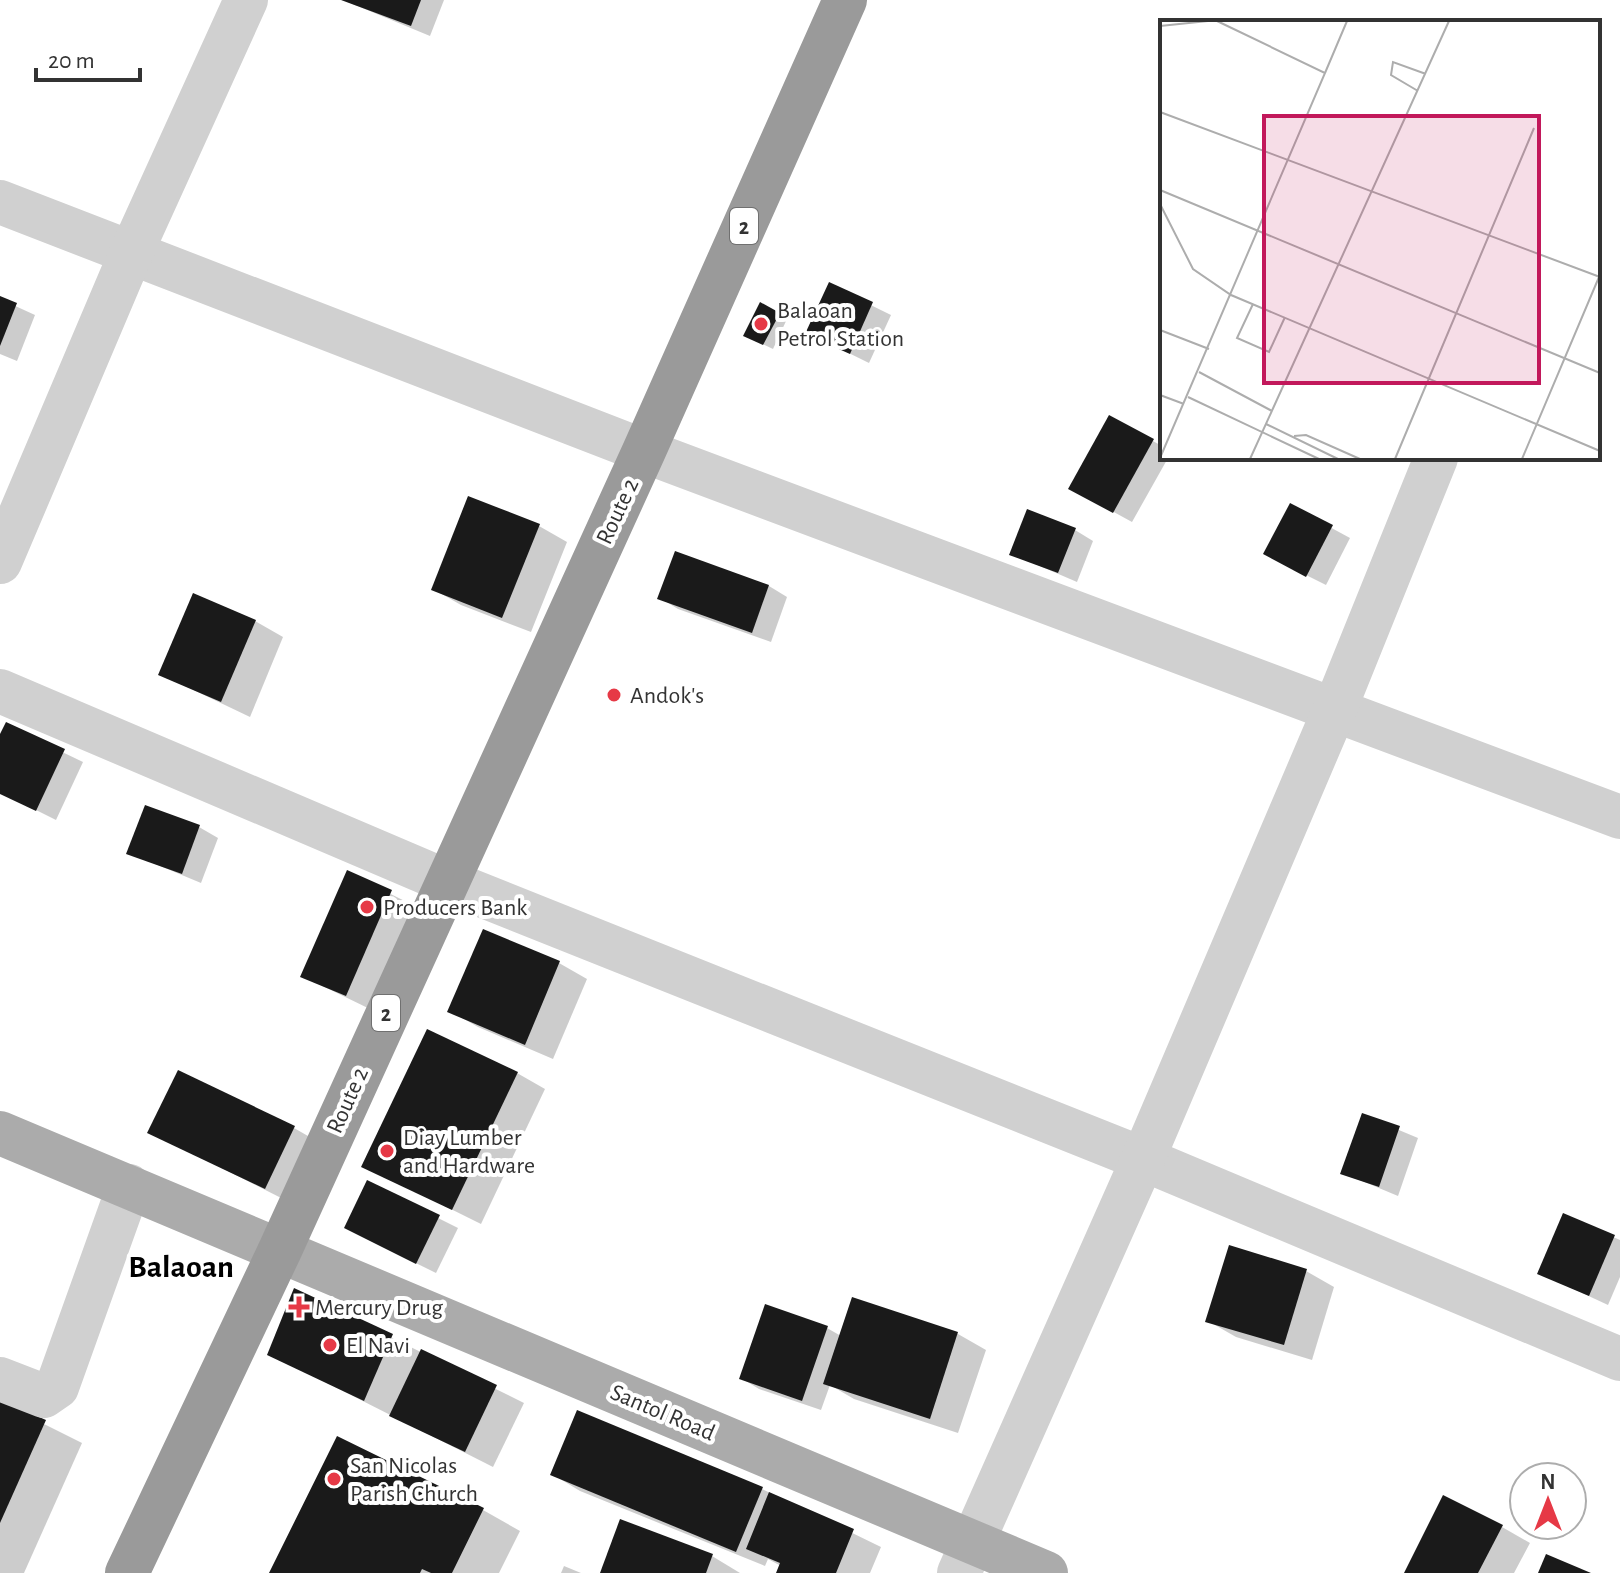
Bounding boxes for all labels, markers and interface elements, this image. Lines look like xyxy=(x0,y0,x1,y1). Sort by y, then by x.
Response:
inset map xyxy=(1160,20,1600,460)
scale bar xyxy=(36,32,140,82)
text: 20 m xyxy=(48,49,95,73)
road number: 2 xyxy=(730,208,758,244)
place label: Balaoan Petrol Station xyxy=(777,299,904,351)
marker: Balaoan Petrol Station xyxy=(752,315,770,333)
street label: Route 2 xyxy=(592,475,644,548)
place label: Andok's xyxy=(630,684,704,708)
marker: Andok's xyxy=(605,686,623,704)
place label: Producers Bank xyxy=(383,896,527,920)
marker: Producers Bank xyxy=(358,898,376,916)
road number: 2 xyxy=(372,995,400,1031)
street label: Route 2 xyxy=(323,1064,373,1137)
place label: Diay Lumber and Hardware xyxy=(403,1126,535,1178)
marker: Diay Lumber and Hardware xyxy=(378,1142,396,1160)
district label: Balaoan xyxy=(128,1251,234,1283)
place label: Mercury Drug xyxy=(315,1296,443,1320)
marker: Mercury Drug xyxy=(290,1298,308,1316)
place label: El Navi xyxy=(346,1334,410,1358)
marker: El Navi xyxy=(321,1336,339,1354)
street label: Santol Road xyxy=(607,1380,718,1446)
place label: San Nicolas Parish Church xyxy=(350,1454,478,1506)
north arrow xyxy=(1508,1461,1588,1541)
marker: San Nicolas Parish Church xyxy=(325,1470,343,1488)
text: N xyxy=(1540,1471,1556,1493)

